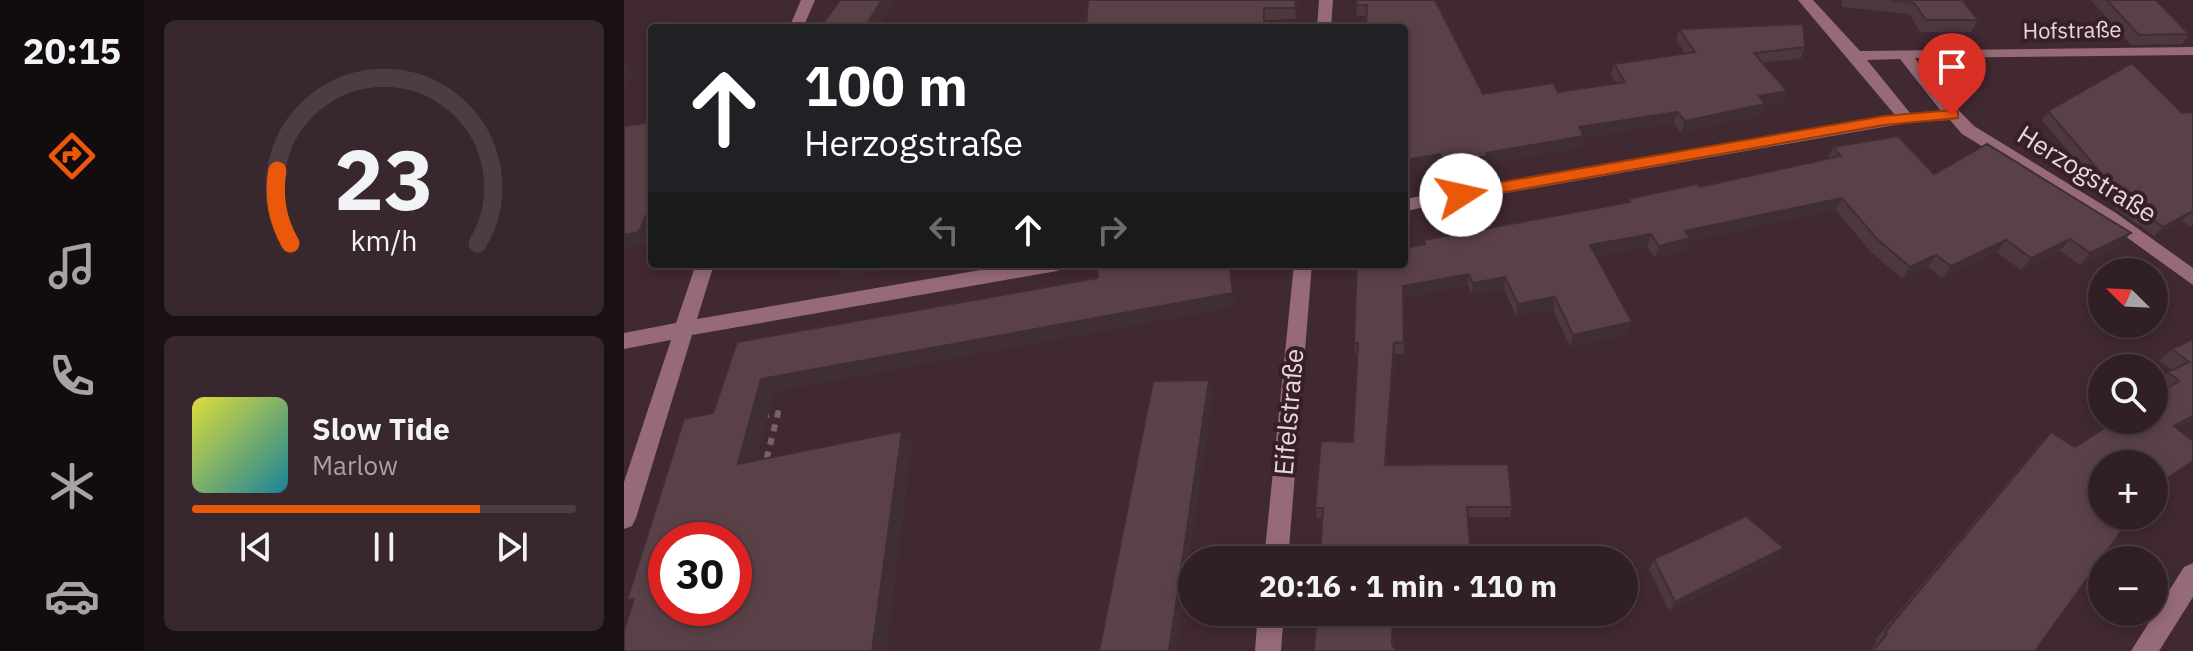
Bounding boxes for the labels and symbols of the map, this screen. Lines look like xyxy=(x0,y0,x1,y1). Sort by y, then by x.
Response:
street label: Hofstraße xyxy=(2022,14,2122,45)
pin xyxy=(1918,33,1986,115)
street label: Herzogstraße xyxy=(2011,117,2164,229)
position arrow xyxy=(1419,153,1503,237)
north arrow xyxy=(2088,258,2168,338)
street label: Eifelstraße xyxy=(1266,347,1310,477)
speed limit sign: 30 xyxy=(648,522,752,626)

